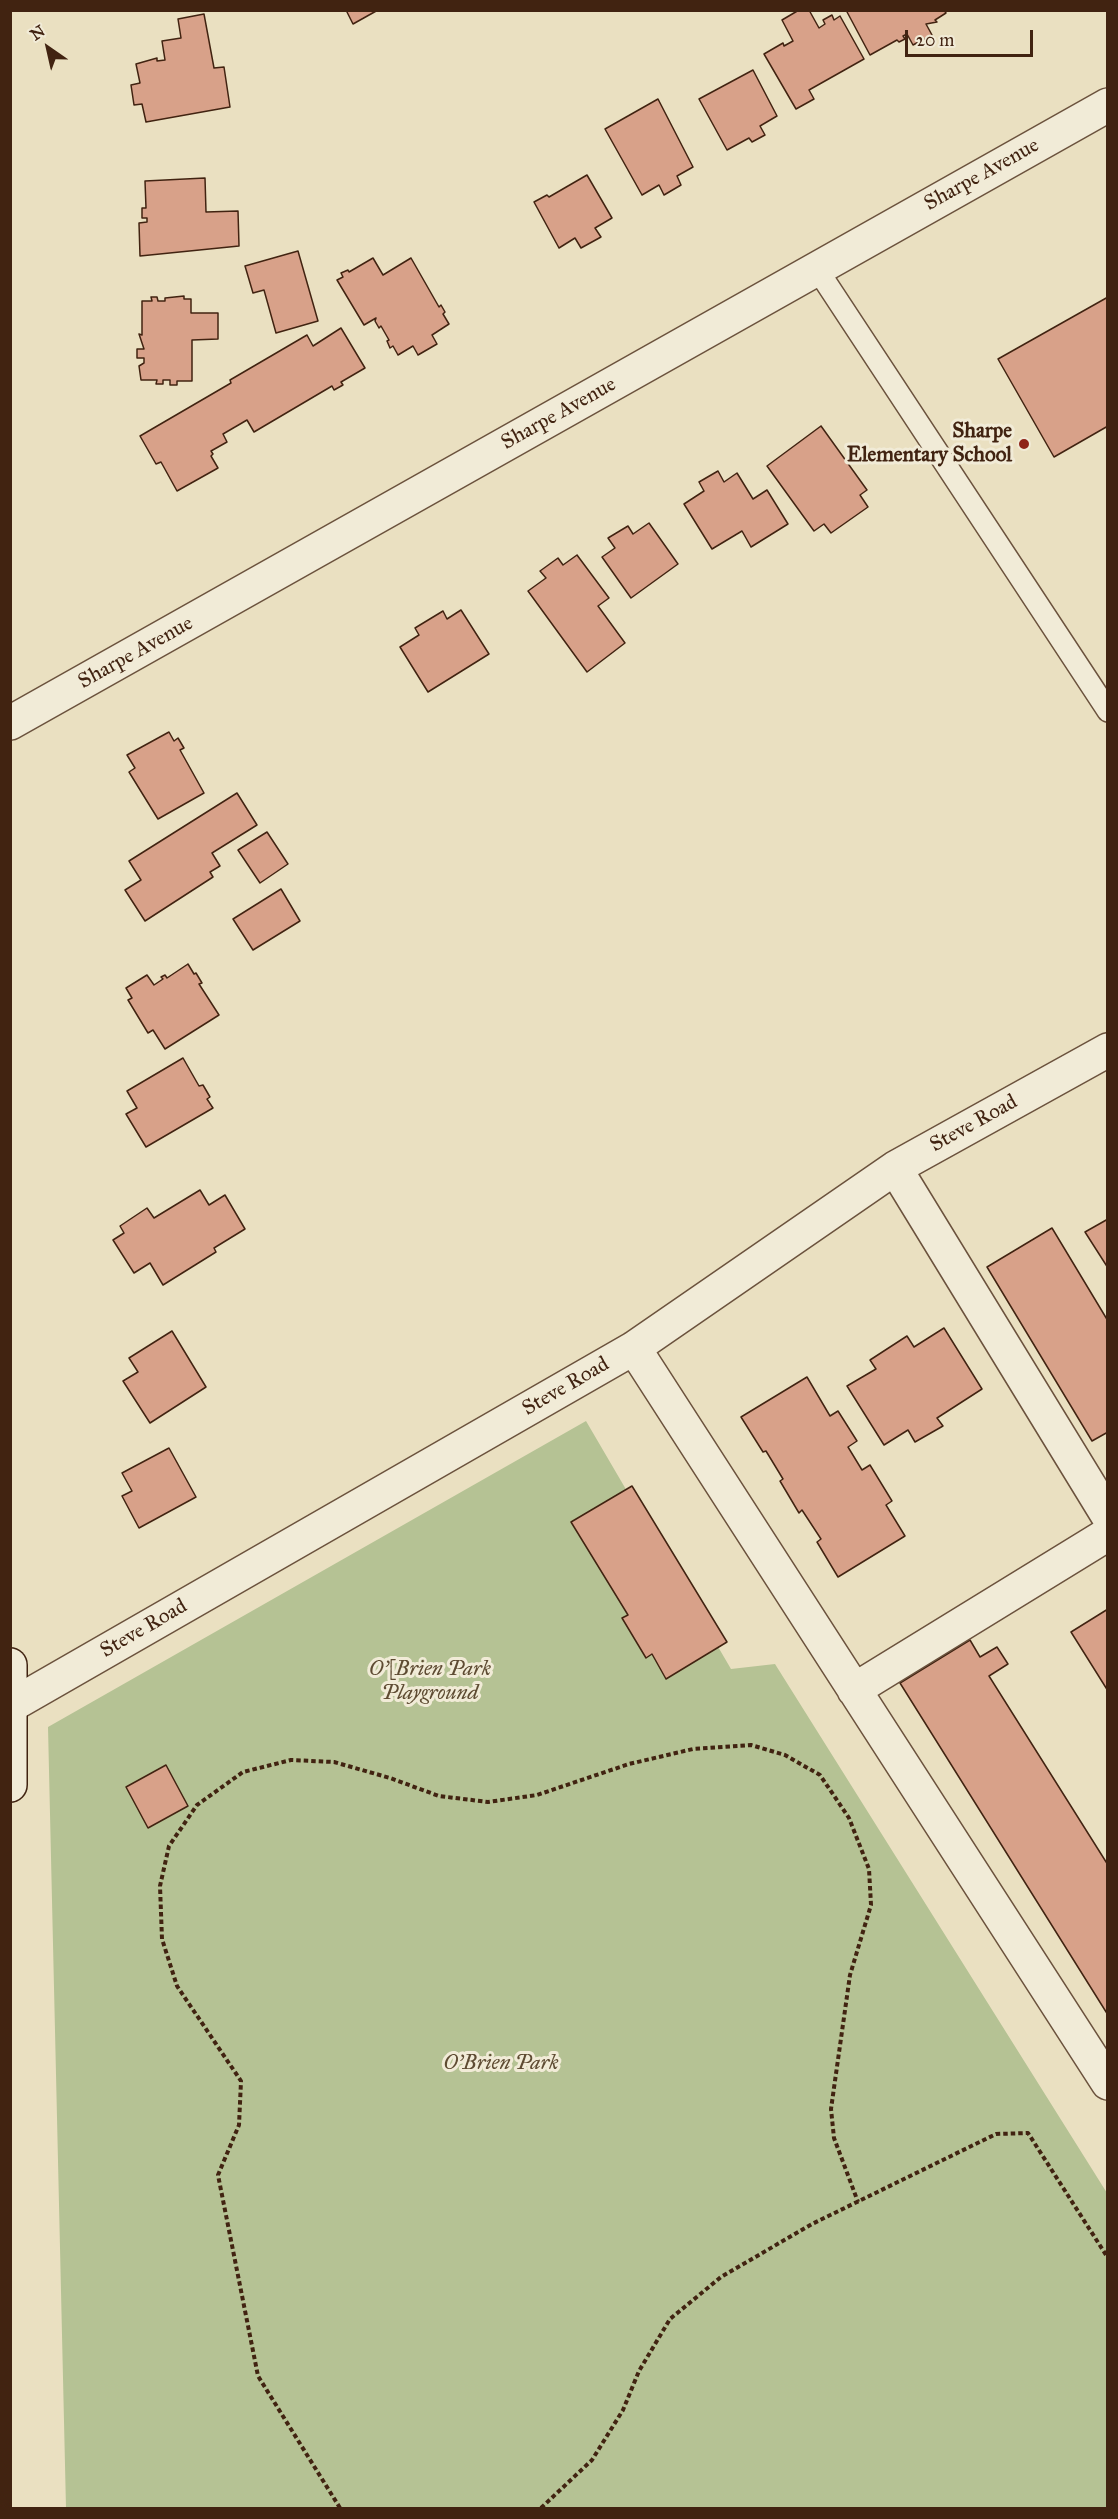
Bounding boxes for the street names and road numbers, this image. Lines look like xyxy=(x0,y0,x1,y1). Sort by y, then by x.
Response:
street label: Sharpe Avenue xyxy=(920,133,1044,217)
street label: Sharpe Avenue xyxy=(497,372,621,456)
street label: Sharpe Avenue xyxy=(74,611,198,695)
street label: Steve Road xyxy=(926,1090,1022,1158)
street label: Steve Road xyxy=(518,1352,614,1422)
street label: Steve Road xyxy=(96,1594,192,1664)

